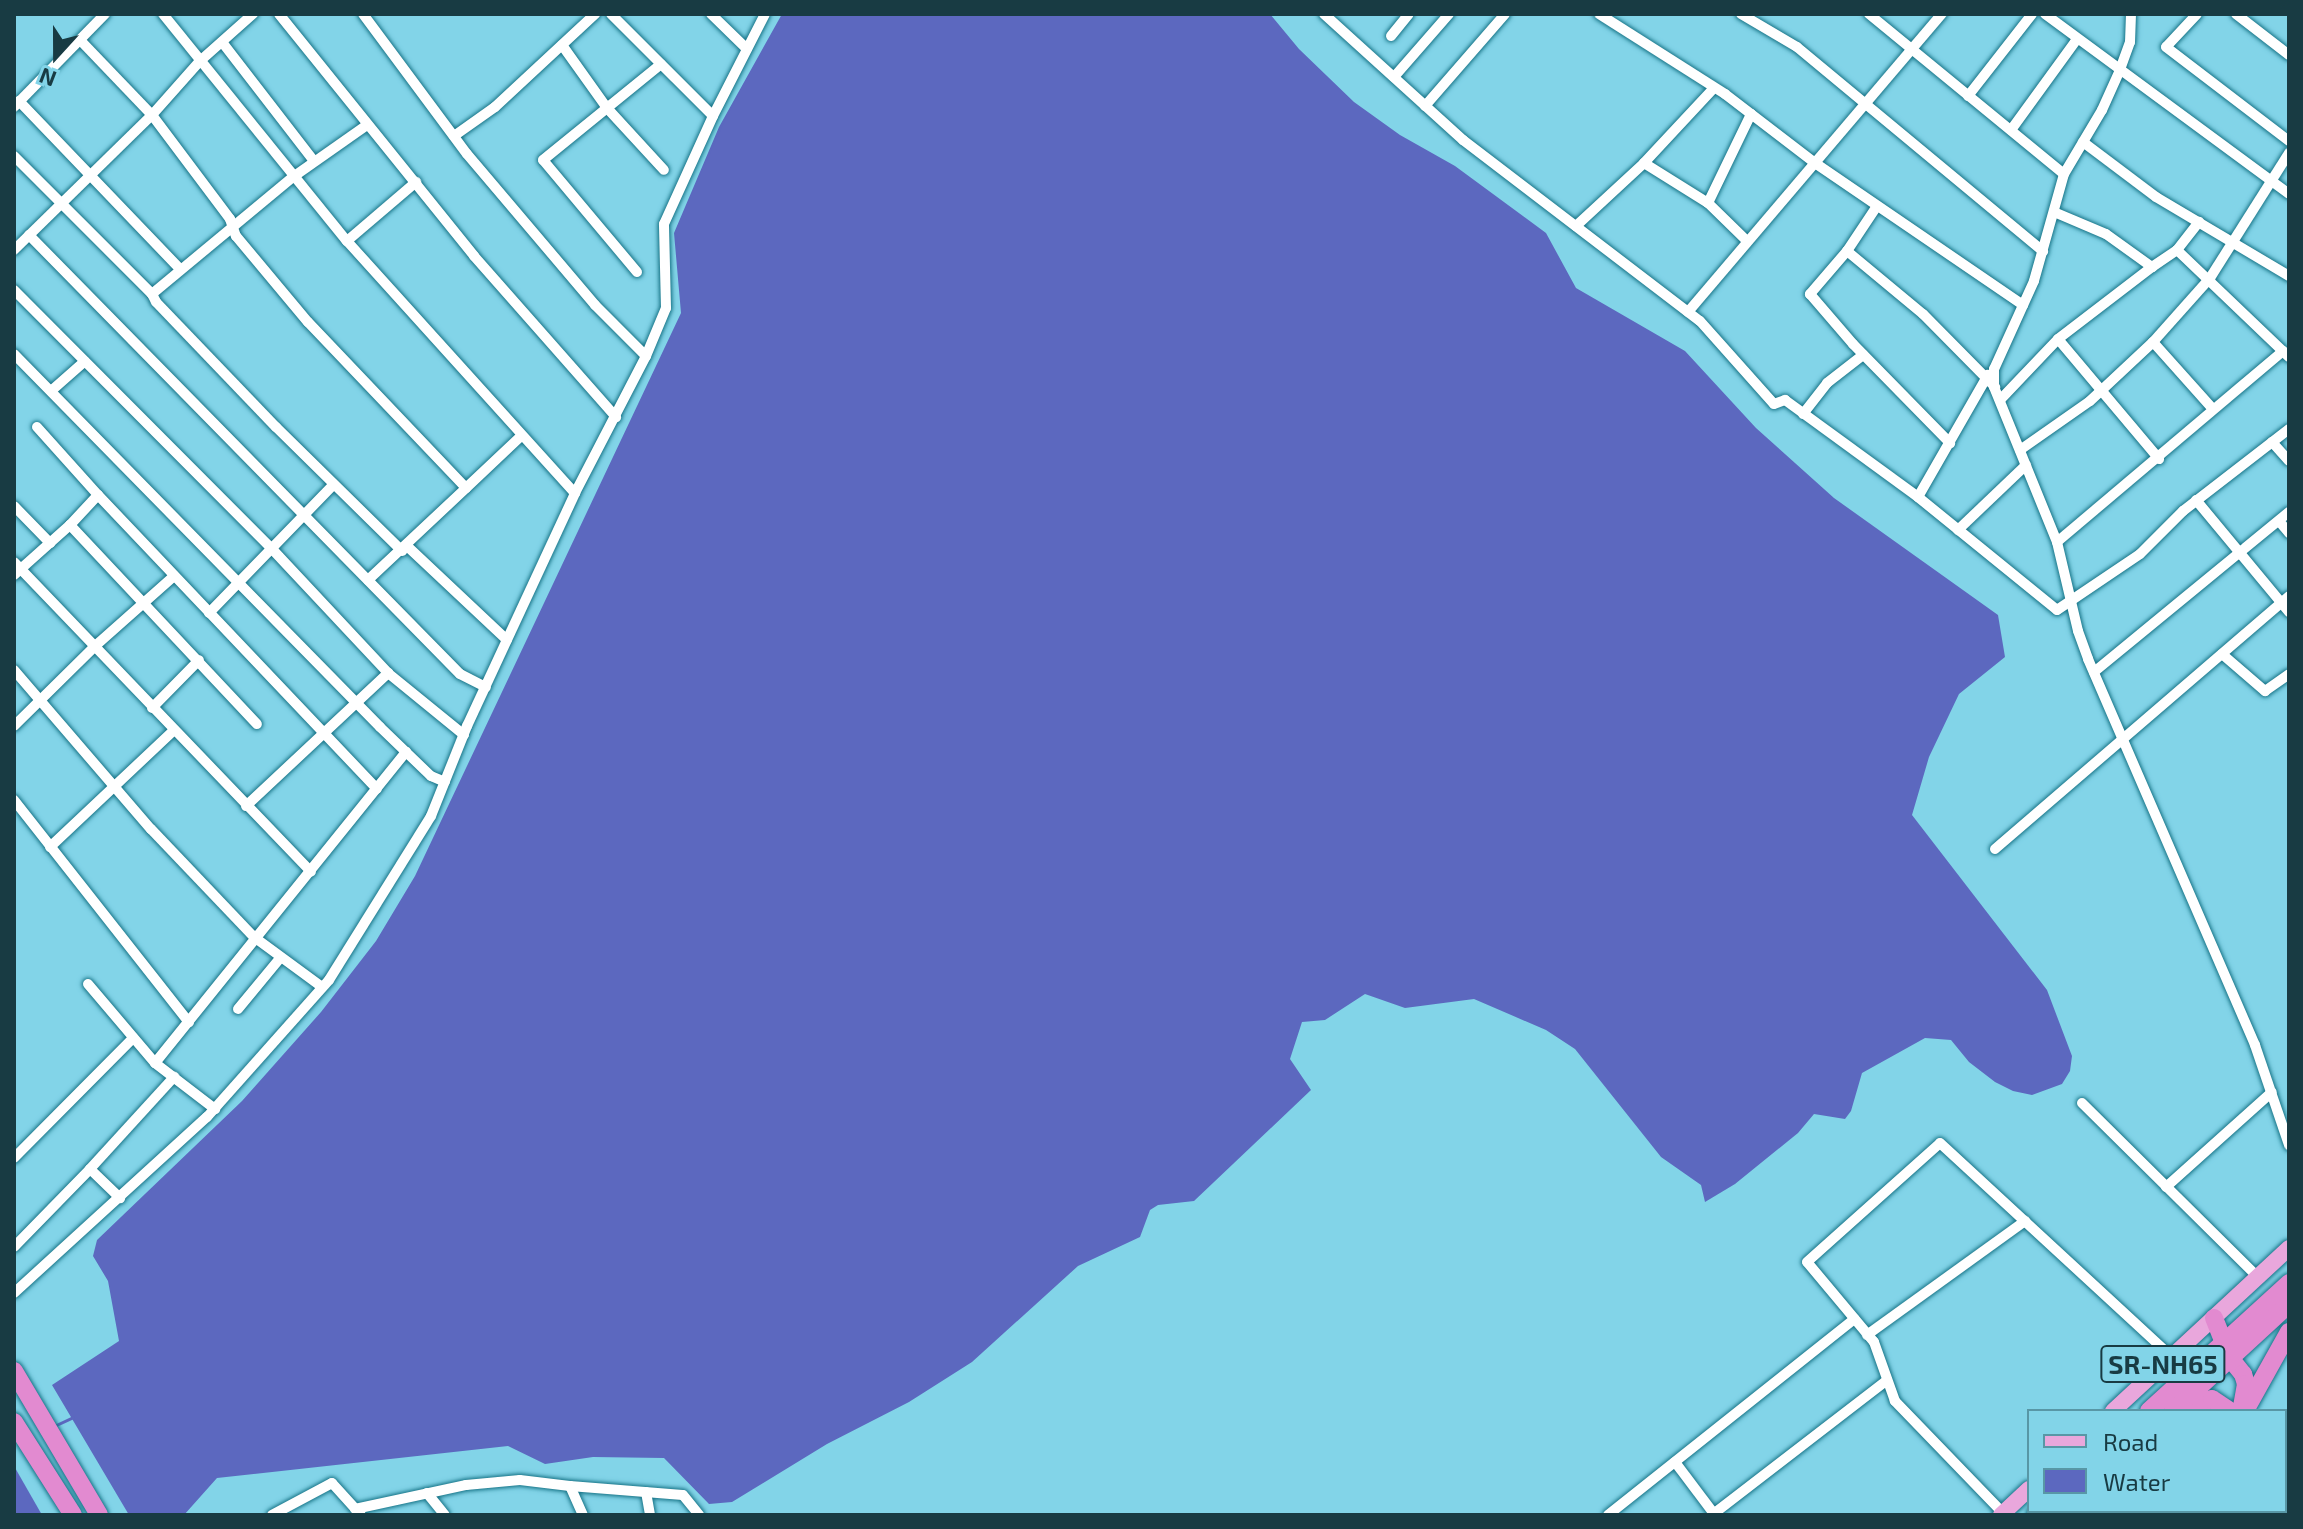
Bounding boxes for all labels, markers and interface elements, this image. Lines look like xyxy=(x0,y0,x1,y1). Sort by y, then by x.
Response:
north arrow xyxy=(16,16,96,96)
text: N xyxy=(35,63,59,93)
road number: SR-NH65 xyxy=(2099,1342,2227,1386)
legend xyxy=(2027,1409,2287,1513)
text: Road xyxy=(2103,1427,2158,1456)
text: Water xyxy=(2103,1467,2170,1496)

